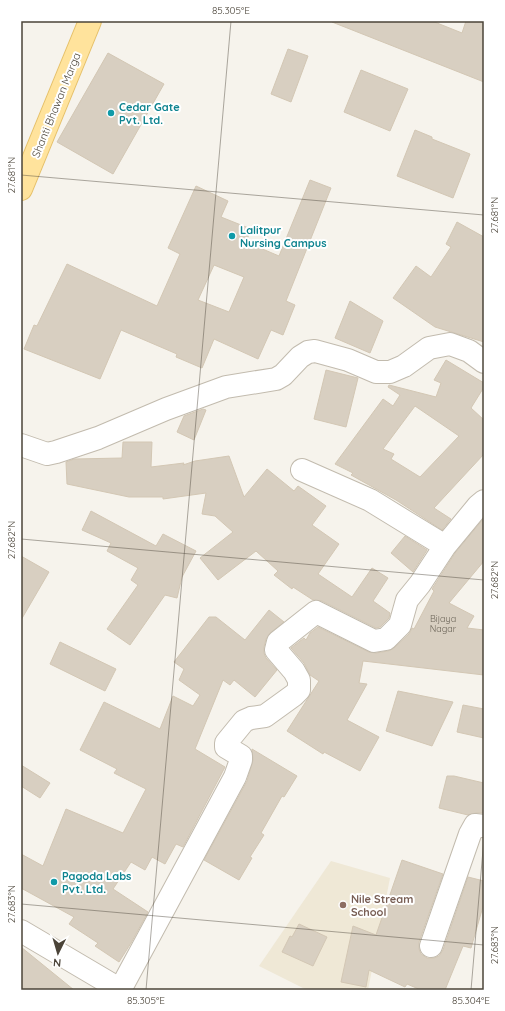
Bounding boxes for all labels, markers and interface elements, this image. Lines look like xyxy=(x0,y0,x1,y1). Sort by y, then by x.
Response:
text: 85.305°E xyxy=(212,4,250,17)
street label: Shanti Bhawan Marga xyxy=(28,50,84,160)
place label: Cedar Gate Pvt. Ltd. xyxy=(119,100,180,127)
marker: Cedar Gate Pvt. Ltd. xyxy=(106,108,116,118)
text: 27.681°N xyxy=(5,157,18,193)
text: 27.681°N xyxy=(488,197,501,233)
place label: Lalitpur Nursing Campus xyxy=(240,223,326,250)
marker: Lalitpur Nursing Campus xyxy=(227,231,237,241)
text: 27.682°N xyxy=(5,521,18,559)
text: 27.682°N xyxy=(488,561,501,599)
house number: Bijaya Nagar xyxy=(430,613,457,634)
place label: Pagoda Labs Pvt. Ltd. xyxy=(62,869,131,896)
marker: Pagoda Labs Pvt. Ltd. xyxy=(49,877,59,887)
text: 27.683°N xyxy=(5,885,18,923)
place label: Nile Stream School xyxy=(351,892,413,919)
marker: Nile Stream School xyxy=(338,900,348,910)
text: 27.683°N xyxy=(488,926,501,964)
north arrow xyxy=(38,933,78,973)
text: N xyxy=(52,956,62,970)
text: 85.305°E xyxy=(127,994,165,1007)
text: 85.304°E xyxy=(452,994,490,1007)

